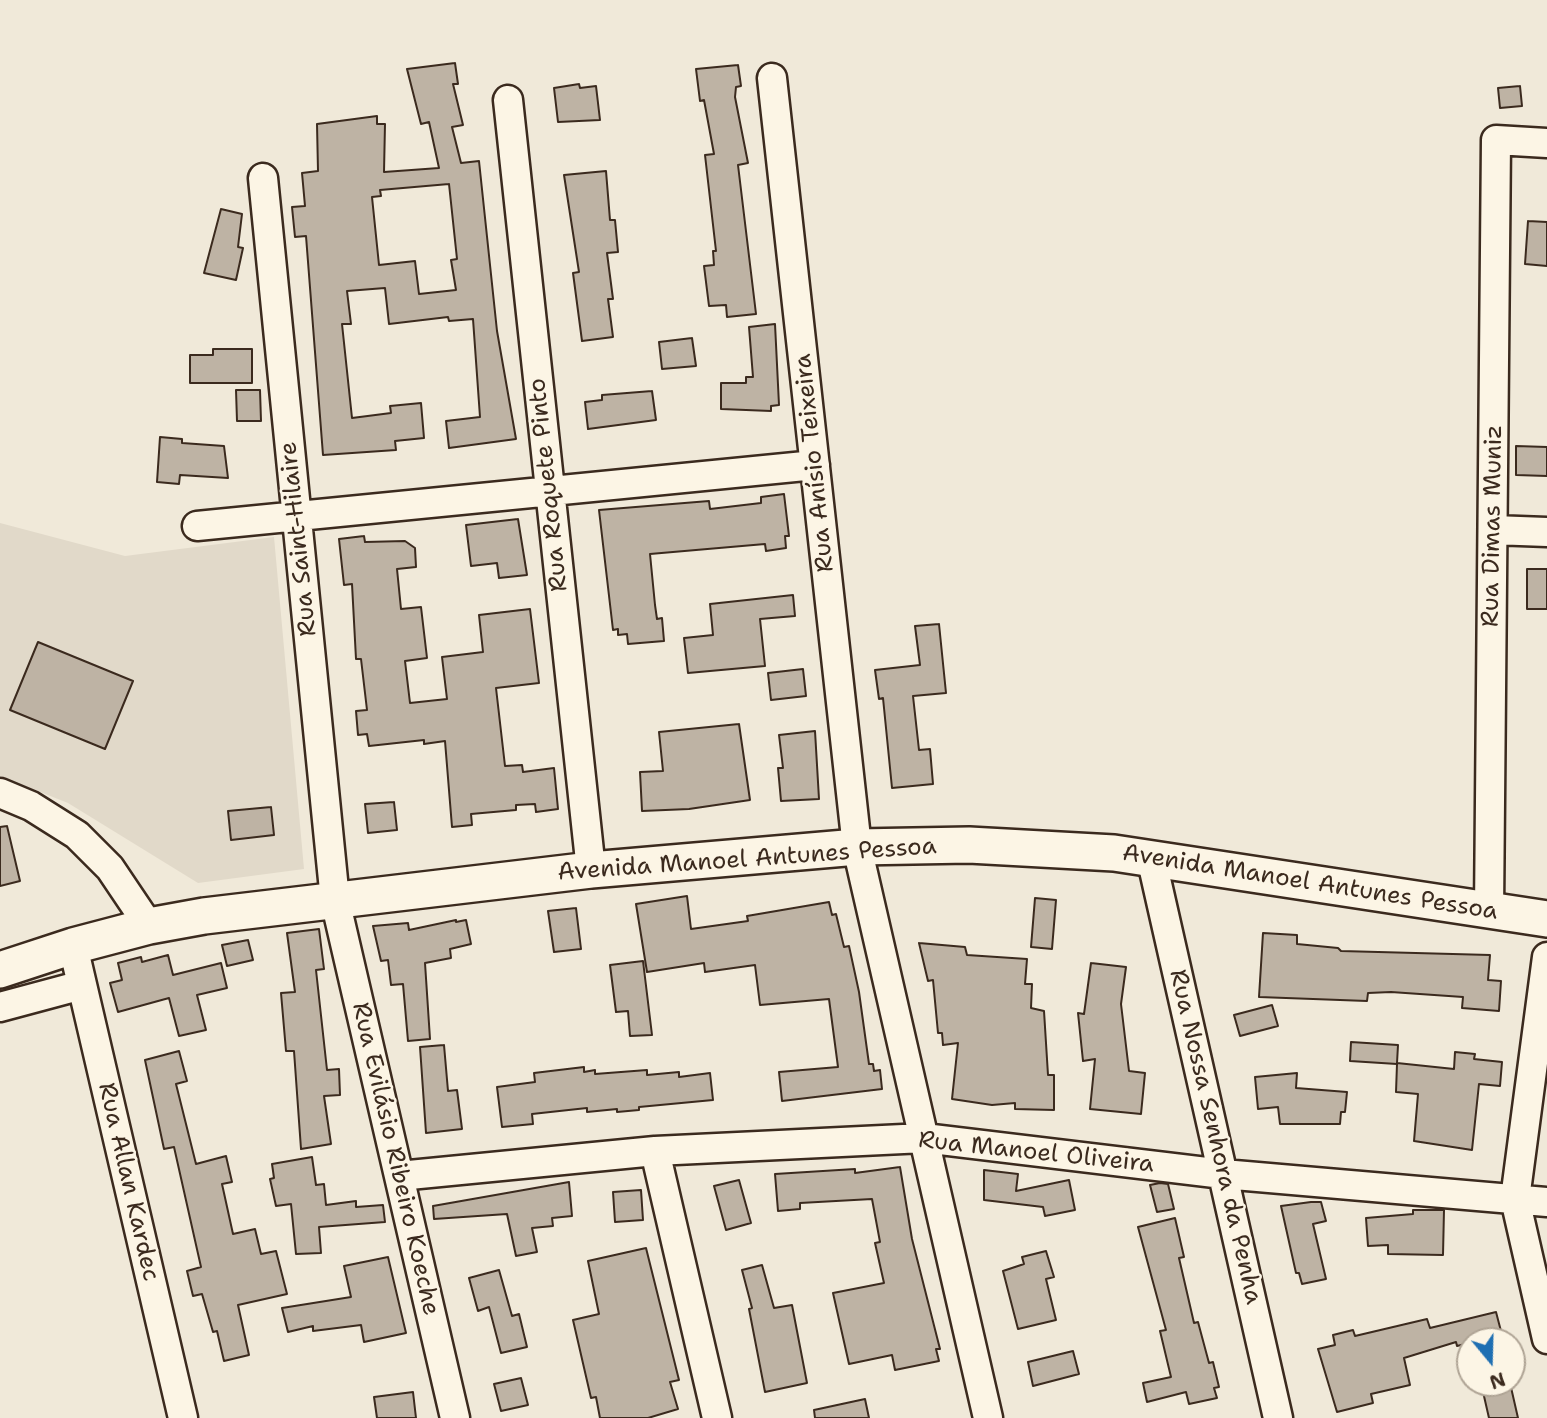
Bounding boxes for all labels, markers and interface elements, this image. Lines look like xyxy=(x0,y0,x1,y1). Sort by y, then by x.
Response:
street label: Rua Anísio Teixeira xyxy=(789,352,841,574)
street label: Rua Roquete Pinto xyxy=(523,377,575,593)
street label: Rua Dimas Muniz xyxy=(1477,425,1509,627)
street label: Rua Saint-Hilaire xyxy=(274,440,324,638)
street label: Avenida Manoel Antunes Pessoa xyxy=(557,832,937,888)
street label: Avenida Manoel Antunes Pessoa xyxy=(1120,839,1500,927)
street label: Rua Nossa Senhora da Penha xyxy=(1162,967,1268,1307)
street label: Rua Evilásio Ribeiro Koeche xyxy=(345,1000,445,1318)
street label: Rua Allan Kardec xyxy=(91,1080,165,1284)
street label: Rua Manoel Oliveira xyxy=(917,1126,1155,1180)
north arrow xyxy=(1456,1327,1526,1397)
text: N xyxy=(1486,1366,1509,1395)

